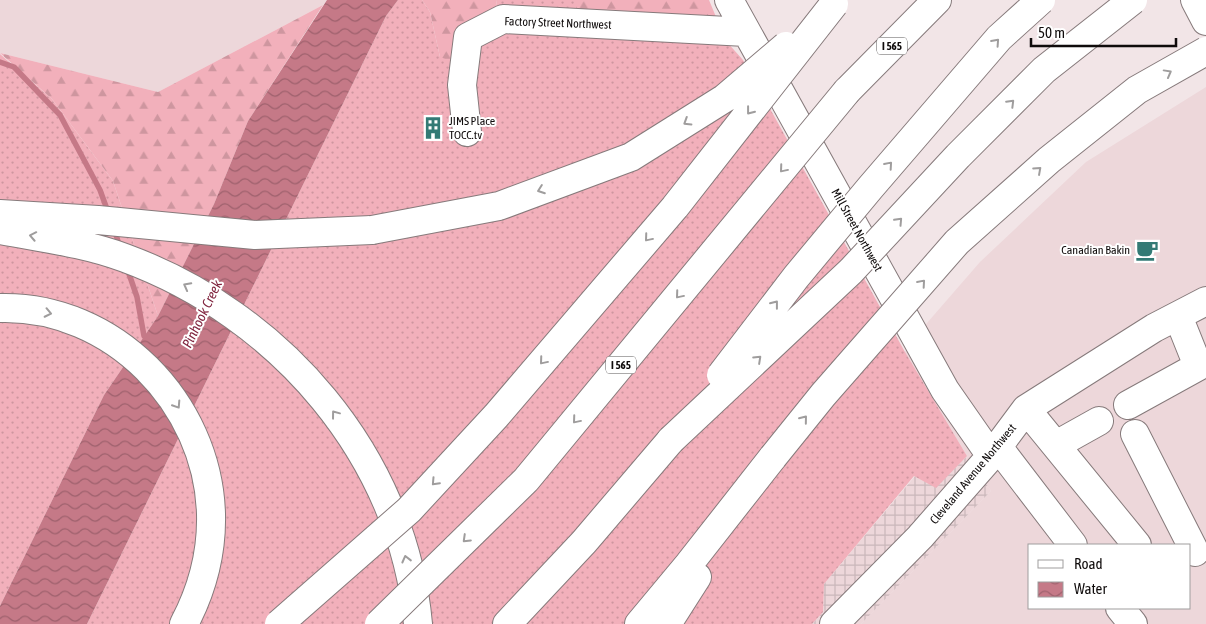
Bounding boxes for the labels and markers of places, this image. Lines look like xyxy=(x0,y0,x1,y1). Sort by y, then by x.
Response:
place label: JIMS Place TOCC.tv xyxy=(449,114,495,142)
building icon: JIMS Place TOCC.tv xyxy=(420,115,446,141)
cafe icon: Canadian Bakin xyxy=(1134,237,1160,263)
place label: Canadian Bakin xyxy=(1061,243,1130,257)

